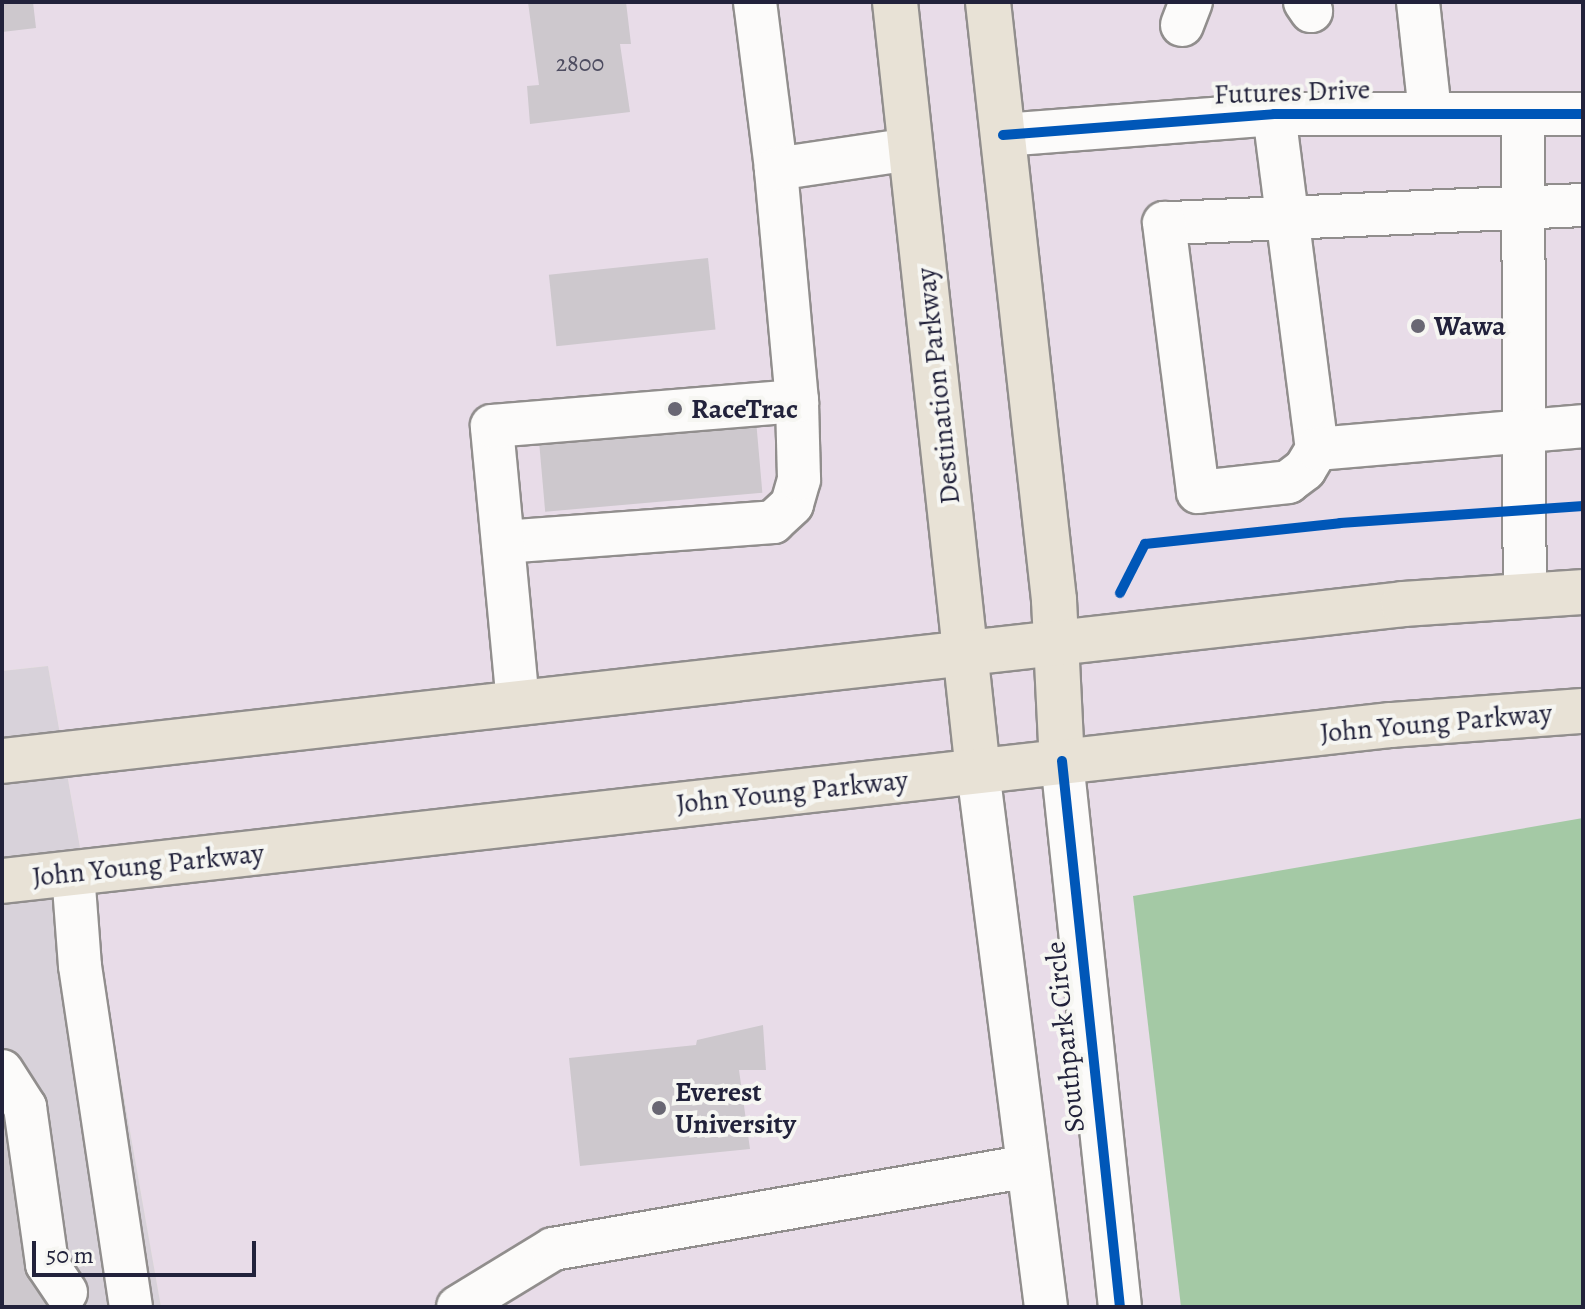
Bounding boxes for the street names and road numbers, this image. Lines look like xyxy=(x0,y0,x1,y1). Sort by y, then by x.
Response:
street label: Futures Drive xyxy=(1213,72,1371,112)
street label: Destination Parkway xyxy=(909,266,967,506)
street label: John Young Parkway xyxy=(1319,696,1553,750)
street label: John Young Parkway xyxy=(675,763,909,821)
street label: John Young Parkway xyxy=(31,836,265,894)
street label: Southpark Circle xyxy=(1038,940,1092,1134)

